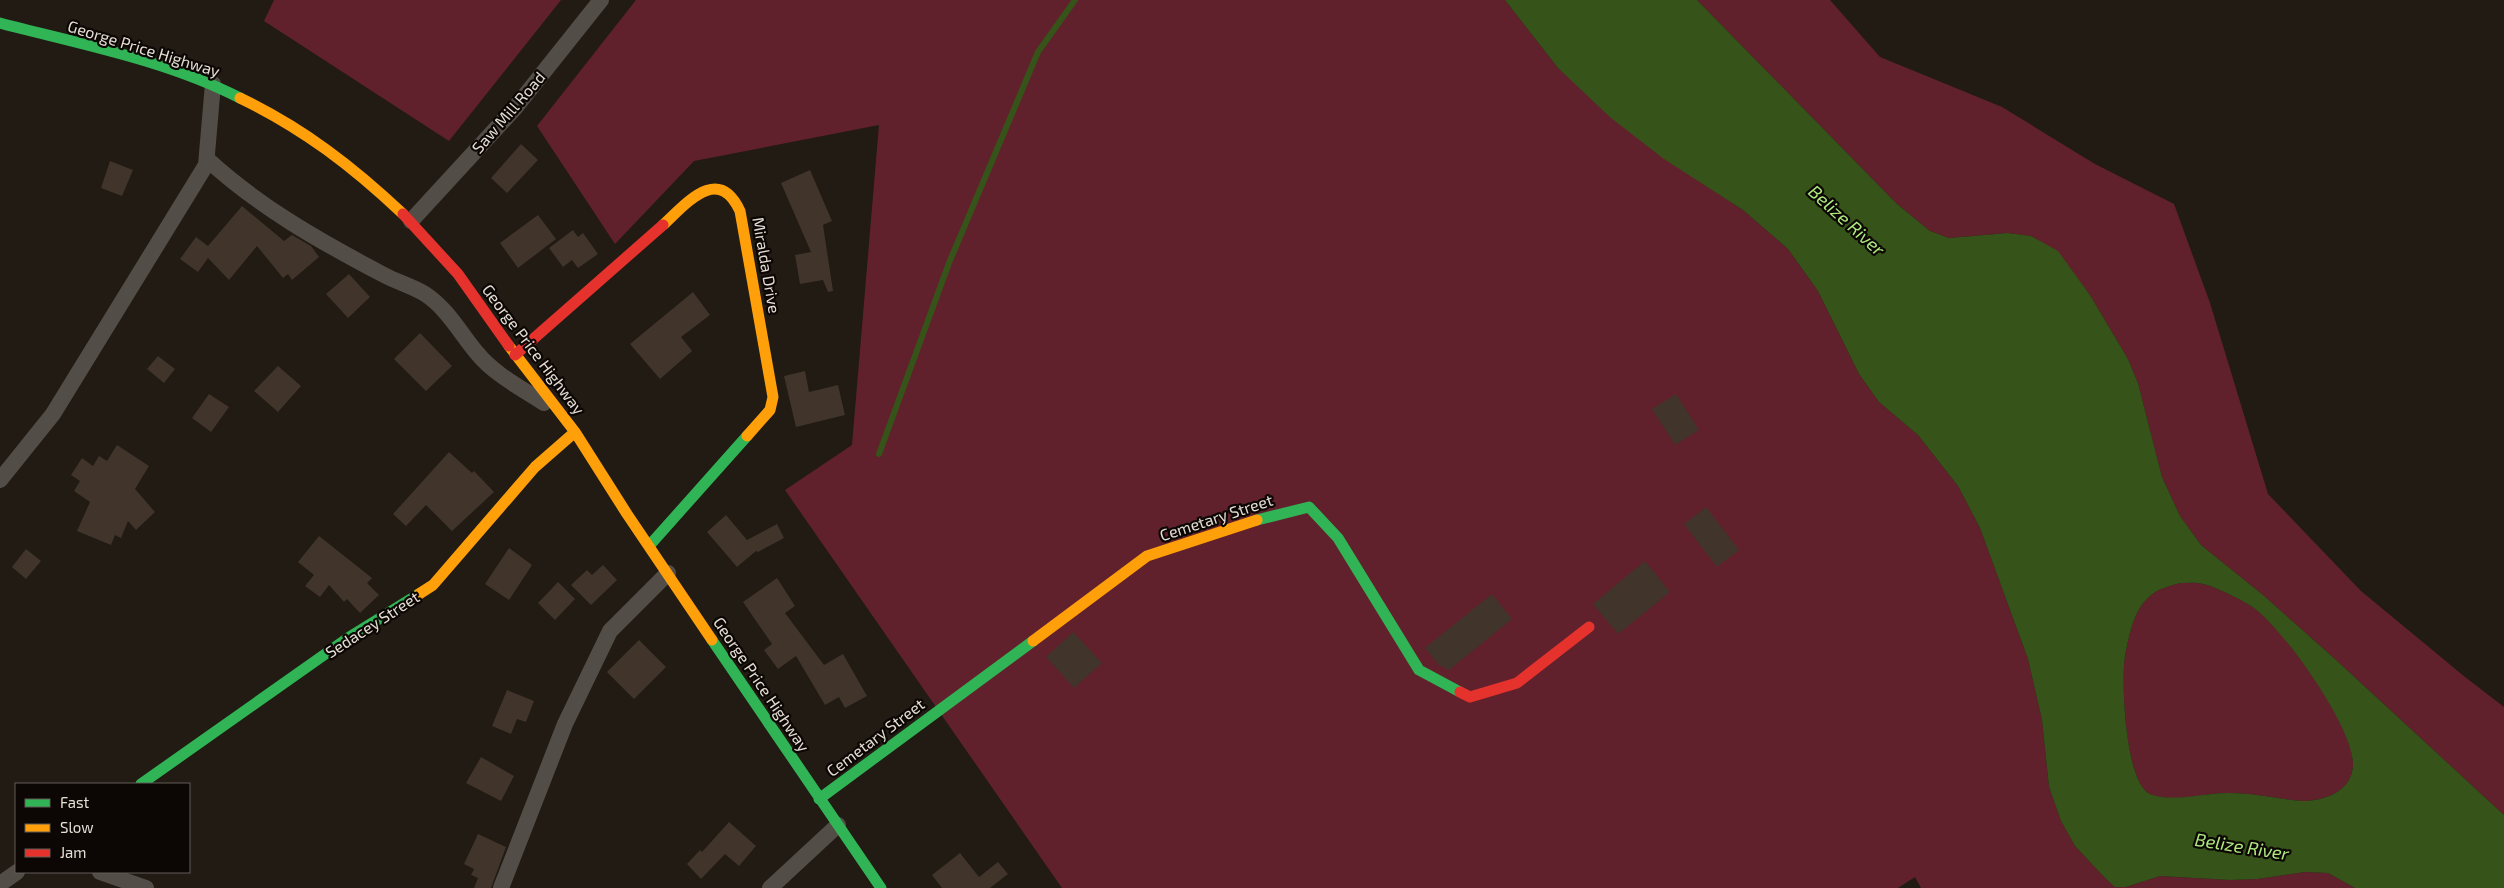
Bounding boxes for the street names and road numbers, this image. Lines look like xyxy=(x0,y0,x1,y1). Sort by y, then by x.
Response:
street label: George Price Highway xyxy=(66,16,223,80)
street label: Saw Mill Road xyxy=(467,67,549,157)
street label: Miralda Drive xyxy=(749,215,785,315)
street label: George Price Highway xyxy=(479,280,589,418)
street label: Cemetary Street xyxy=(1157,490,1275,544)
street label: Sedacey Street xyxy=(322,587,422,661)
street label: George Price Highway xyxy=(710,613,814,755)
street label: Cemetary Street xyxy=(822,694,928,780)

